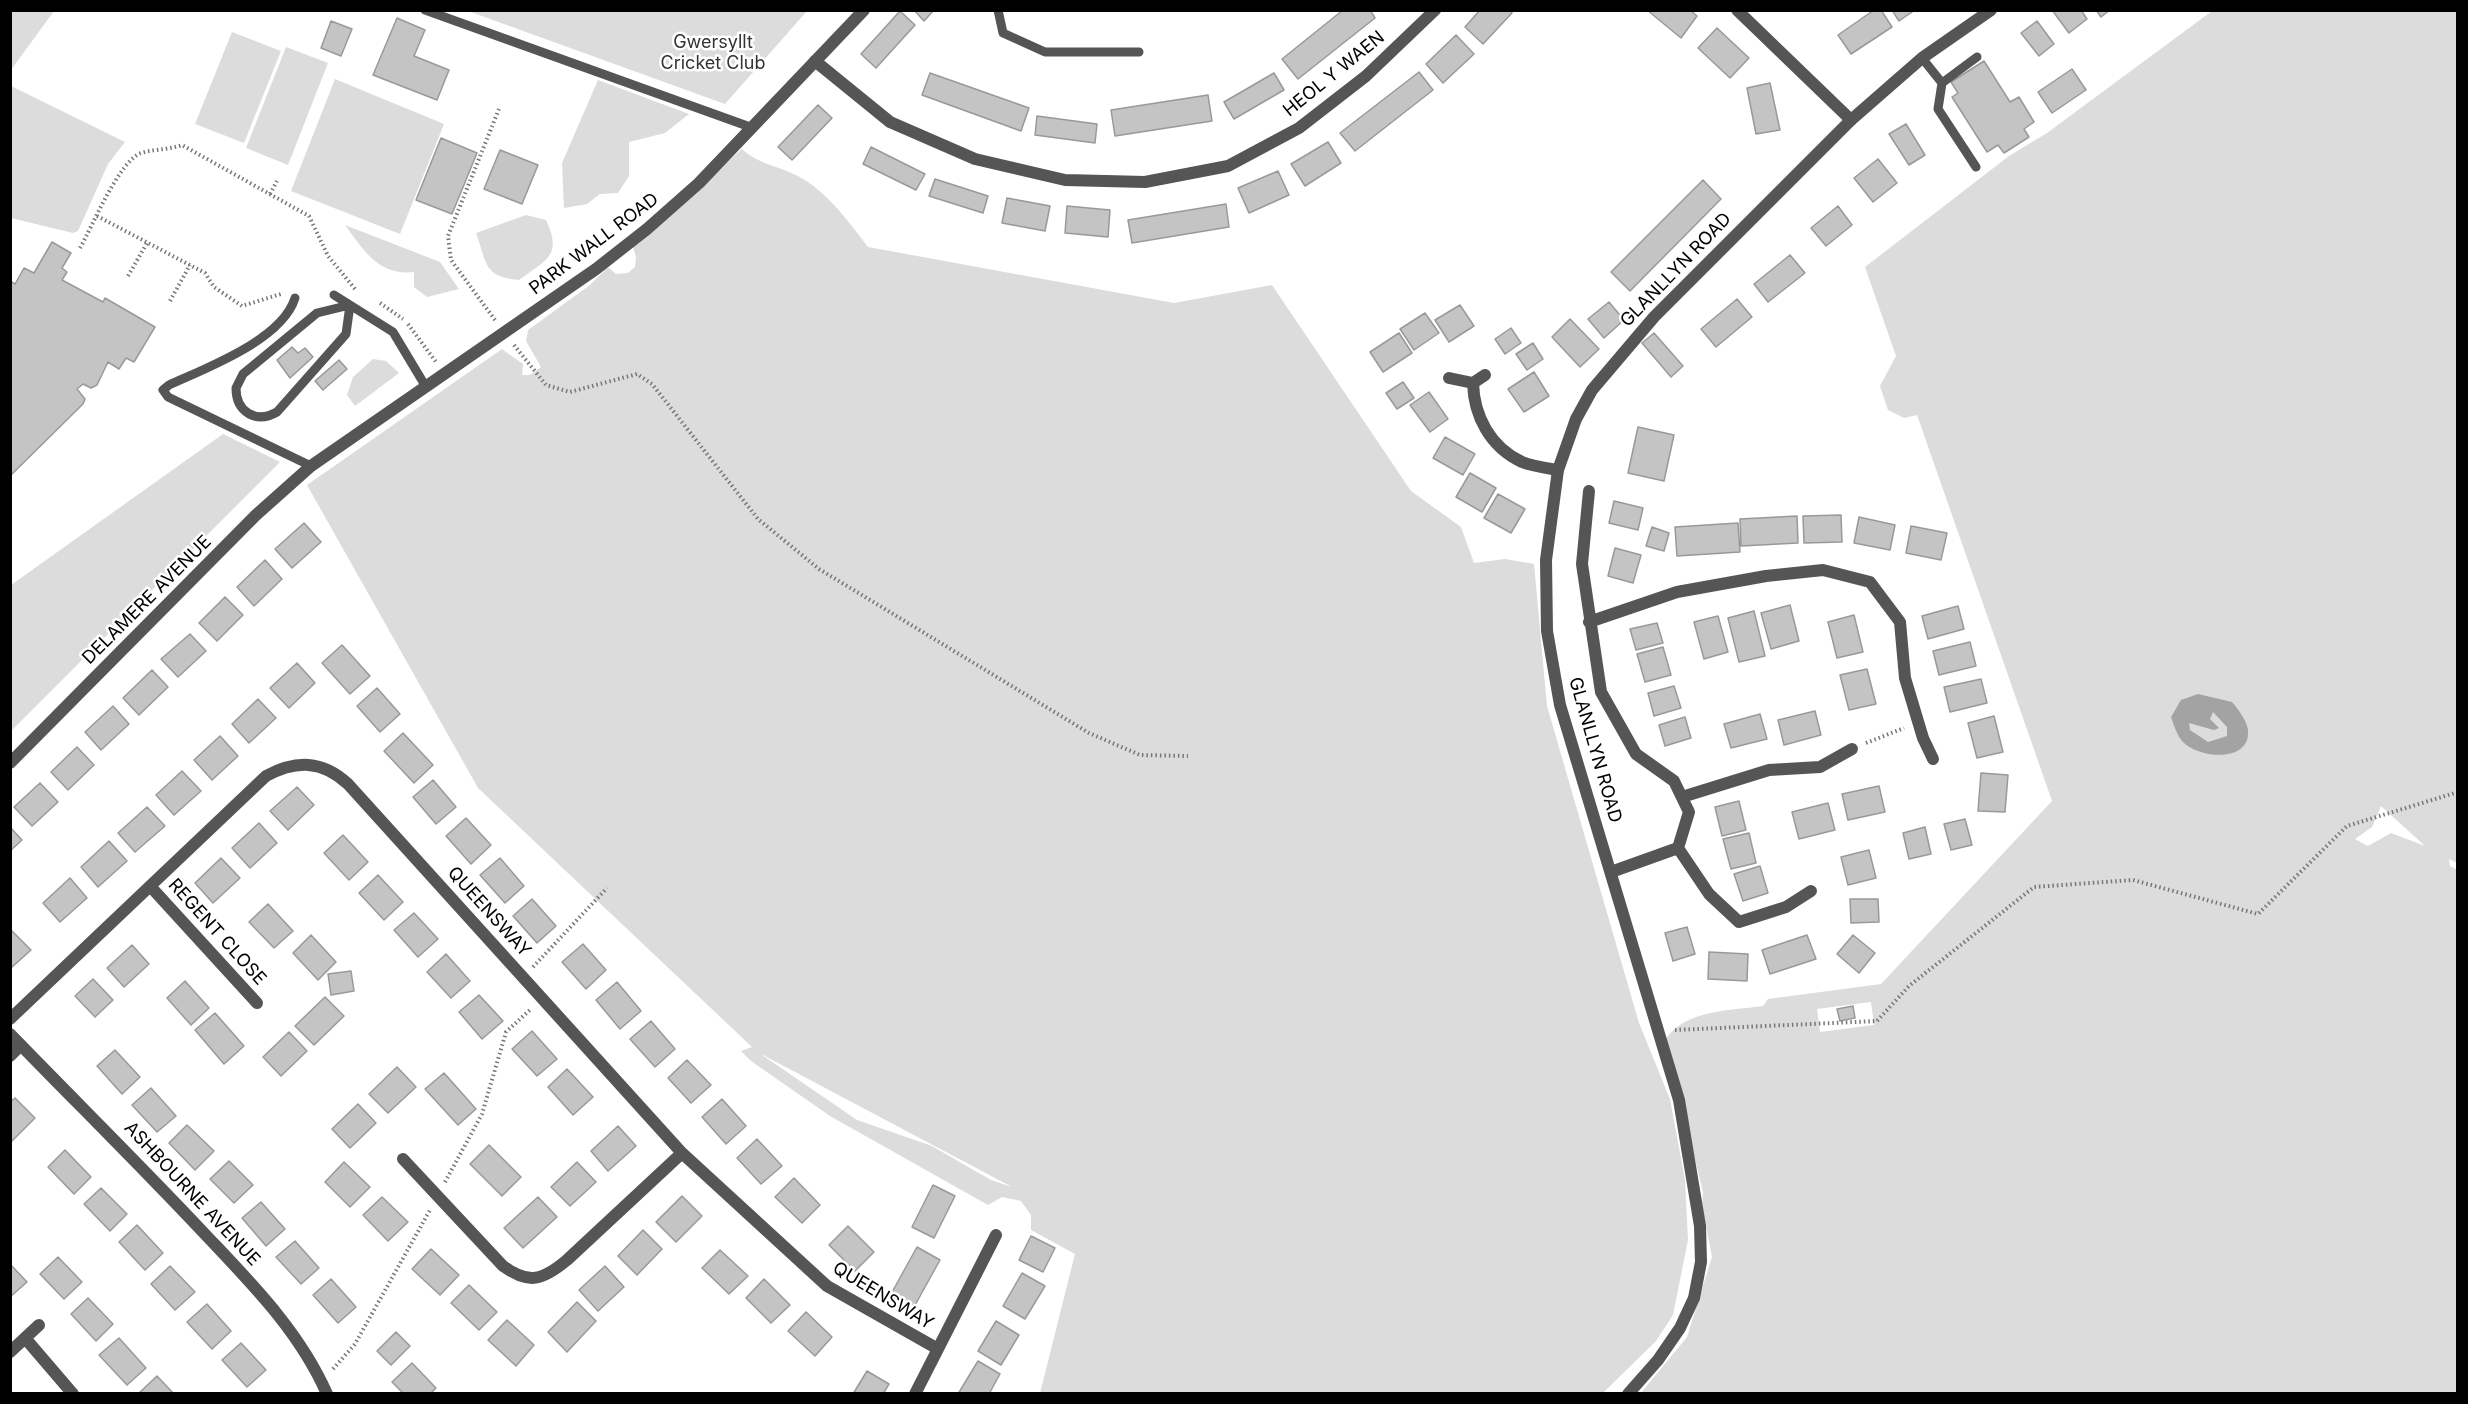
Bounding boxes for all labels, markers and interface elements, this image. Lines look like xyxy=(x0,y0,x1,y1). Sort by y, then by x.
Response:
street label: HEOL Y WAEN xyxy=(1279,27,1389,121)
park label: Gwersyllt Cricket Club xyxy=(661,32,765,74)
street label: PARK WALL ROAD xyxy=(525,188,663,300)
street label: GLANLLYN ROAD xyxy=(1616,208,1736,332)
street label: DELAMERE AVENUE xyxy=(78,531,216,669)
street label: GLANLLYN ROAD xyxy=(1564,675,1626,825)
street label: QUEENSWAY xyxy=(443,862,535,962)
street label: REGENT CLOSE xyxy=(164,874,270,990)
street label: ASHBOURNE AVENUE xyxy=(119,1117,265,1271)
street label: QUEENSWAY xyxy=(829,1257,937,1335)

